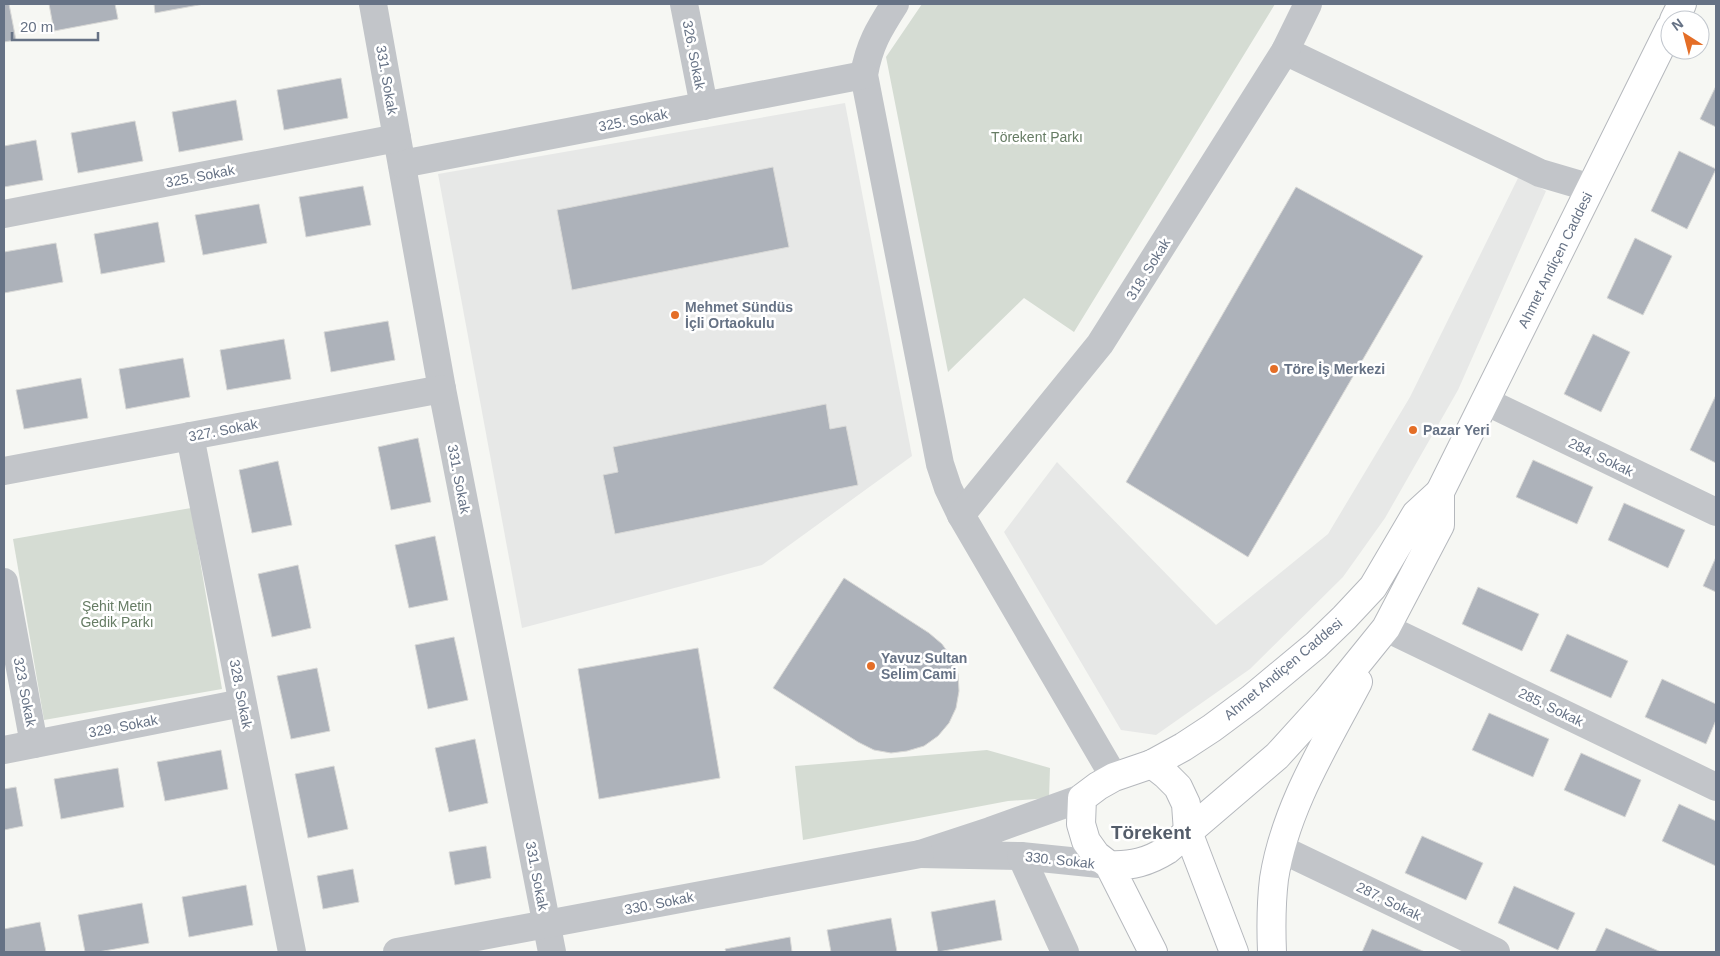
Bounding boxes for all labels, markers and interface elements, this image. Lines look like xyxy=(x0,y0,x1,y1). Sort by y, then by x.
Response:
scale bar xyxy=(12,10,99,42)
north arrow xyxy=(1660,10,1710,60)
text: N xyxy=(1669,15,1686,34)
text: 20 m xyxy=(20,18,53,35)
street label: 326. Sokak xyxy=(679,19,709,92)
street label: 331. Sokak xyxy=(373,44,401,117)
street label: 325. Sokak xyxy=(597,105,670,135)
park label: Törekent Parkı xyxy=(991,129,1083,145)
street label: 325. Sokak xyxy=(164,161,237,191)
street label: Ahmet Andiçen Caddesi xyxy=(1515,189,1595,331)
street label: 318. Sokak xyxy=(1123,234,1174,303)
place label: Mehmet Sündüs İçli Ortaokulu xyxy=(685,299,793,331)
marker: Mehmet Sündüs İçli Ortaokulu xyxy=(669,309,681,321)
place label: Töre İş Merkezi xyxy=(1284,361,1385,377)
marker: Töre İş Merkezi xyxy=(1268,363,1280,375)
street label: 327. Sokak xyxy=(187,415,260,445)
place label: Pazar Yeri xyxy=(1423,422,1490,438)
marker: Pazar Yeri xyxy=(1407,424,1419,436)
street label: 284. Sokak xyxy=(1566,434,1637,480)
street label: 331. Sokak xyxy=(444,443,474,516)
park label: Şehit Metin Gedik Parkı xyxy=(80,598,154,630)
street label: Ahmet Andiçen Caddesi xyxy=(1221,615,1345,723)
place label: Yavuz Sultan Selim Cami xyxy=(881,650,967,682)
street label: 323. Sokak xyxy=(10,656,40,729)
street label: 328. Sokak xyxy=(226,658,256,731)
marker: Yavuz Sultan Selim Cami xyxy=(865,660,877,672)
street label: 285. Sokak xyxy=(1516,684,1587,730)
street label: 329. Sokak xyxy=(87,711,160,741)
district label: Törekent xyxy=(1111,822,1192,843)
street label: 331. Sokak xyxy=(522,840,552,913)
street label: 330. Sokak xyxy=(1024,848,1097,872)
street label: 287. Sokak xyxy=(1354,878,1425,924)
street label: 330. Sokak xyxy=(623,888,696,918)

